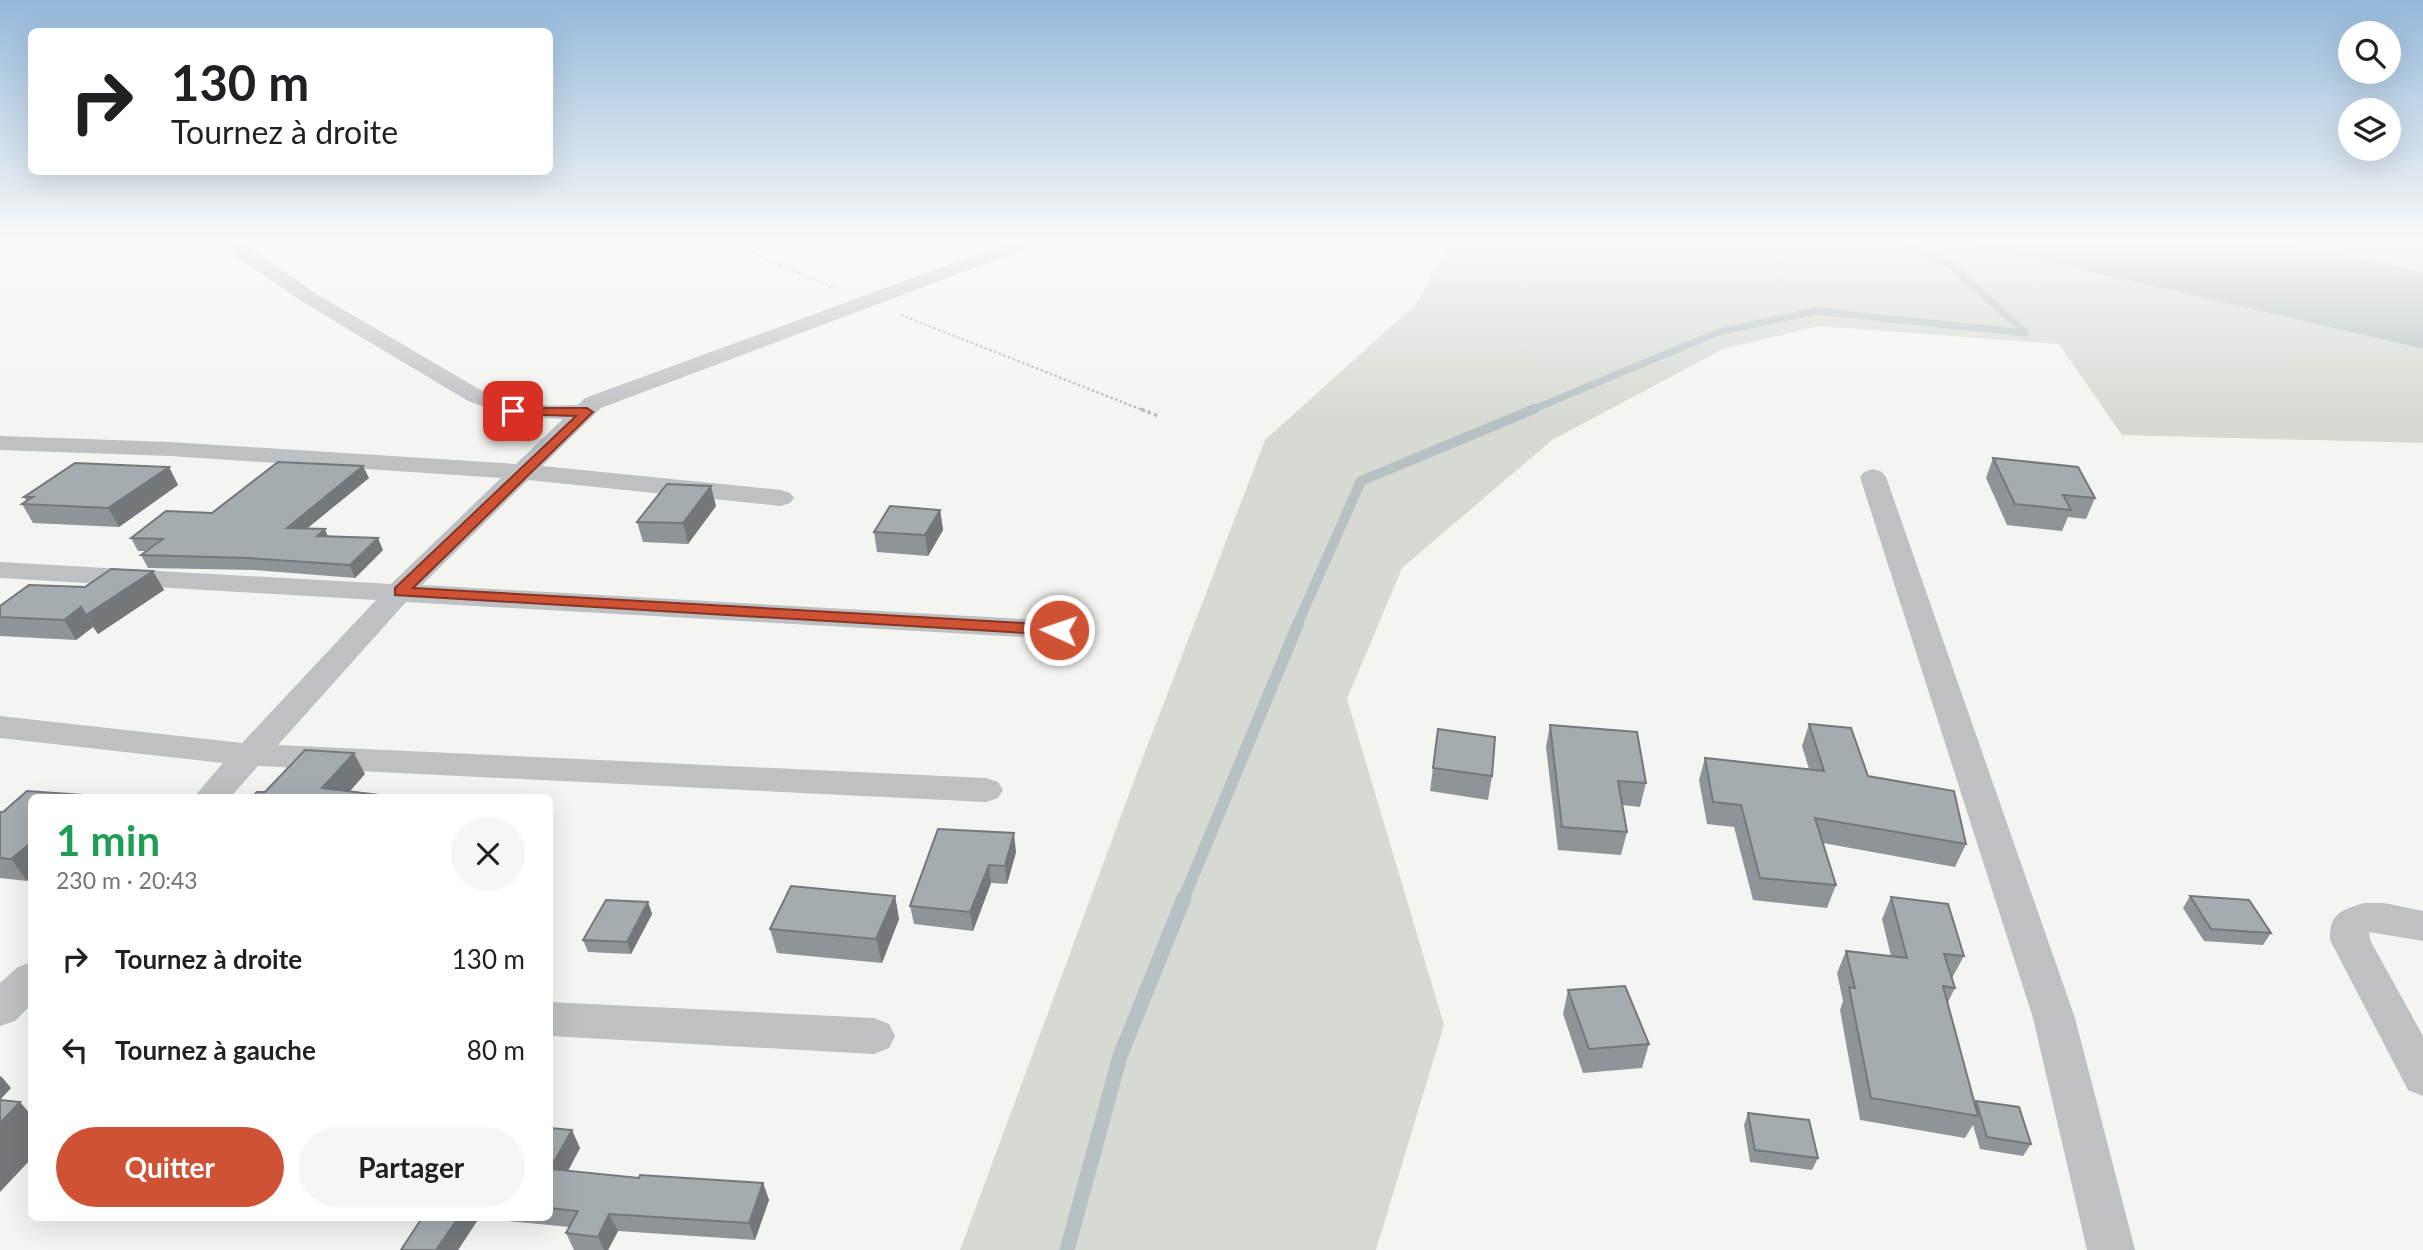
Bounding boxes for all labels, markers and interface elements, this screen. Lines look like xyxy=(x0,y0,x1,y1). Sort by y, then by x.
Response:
map controls xyxy=(2338,21,2401,161)
button: search xyxy=(2338,21,2401,84)
text: 130 m xyxy=(171,53,309,111)
icon: right xyxy=(56,56,147,147)
button: layers xyxy=(2338,98,2401,161)
text: Tournez à droite xyxy=(171,112,398,151)
pin xyxy=(483,381,543,441)
icon: arrive xyxy=(494,392,532,430)
position arrow xyxy=(1022,593,1096,667)
text: 1 min xyxy=(56,815,160,865)
button: close xyxy=(451,817,525,891)
text: 230 m · 20:43 xyxy=(56,866,198,894)
icon: right xyxy=(56,940,94,978)
text: Tournez à droite xyxy=(115,943,302,975)
text: 130 m xyxy=(452,943,525,975)
icon: left xyxy=(56,1031,94,1069)
text: Tournez à gauche xyxy=(115,1034,316,1066)
text: 80 m xyxy=(467,1034,525,1066)
button: Quitter xyxy=(56,1127,284,1207)
button: Partager xyxy=(298,1127,525,1207)

